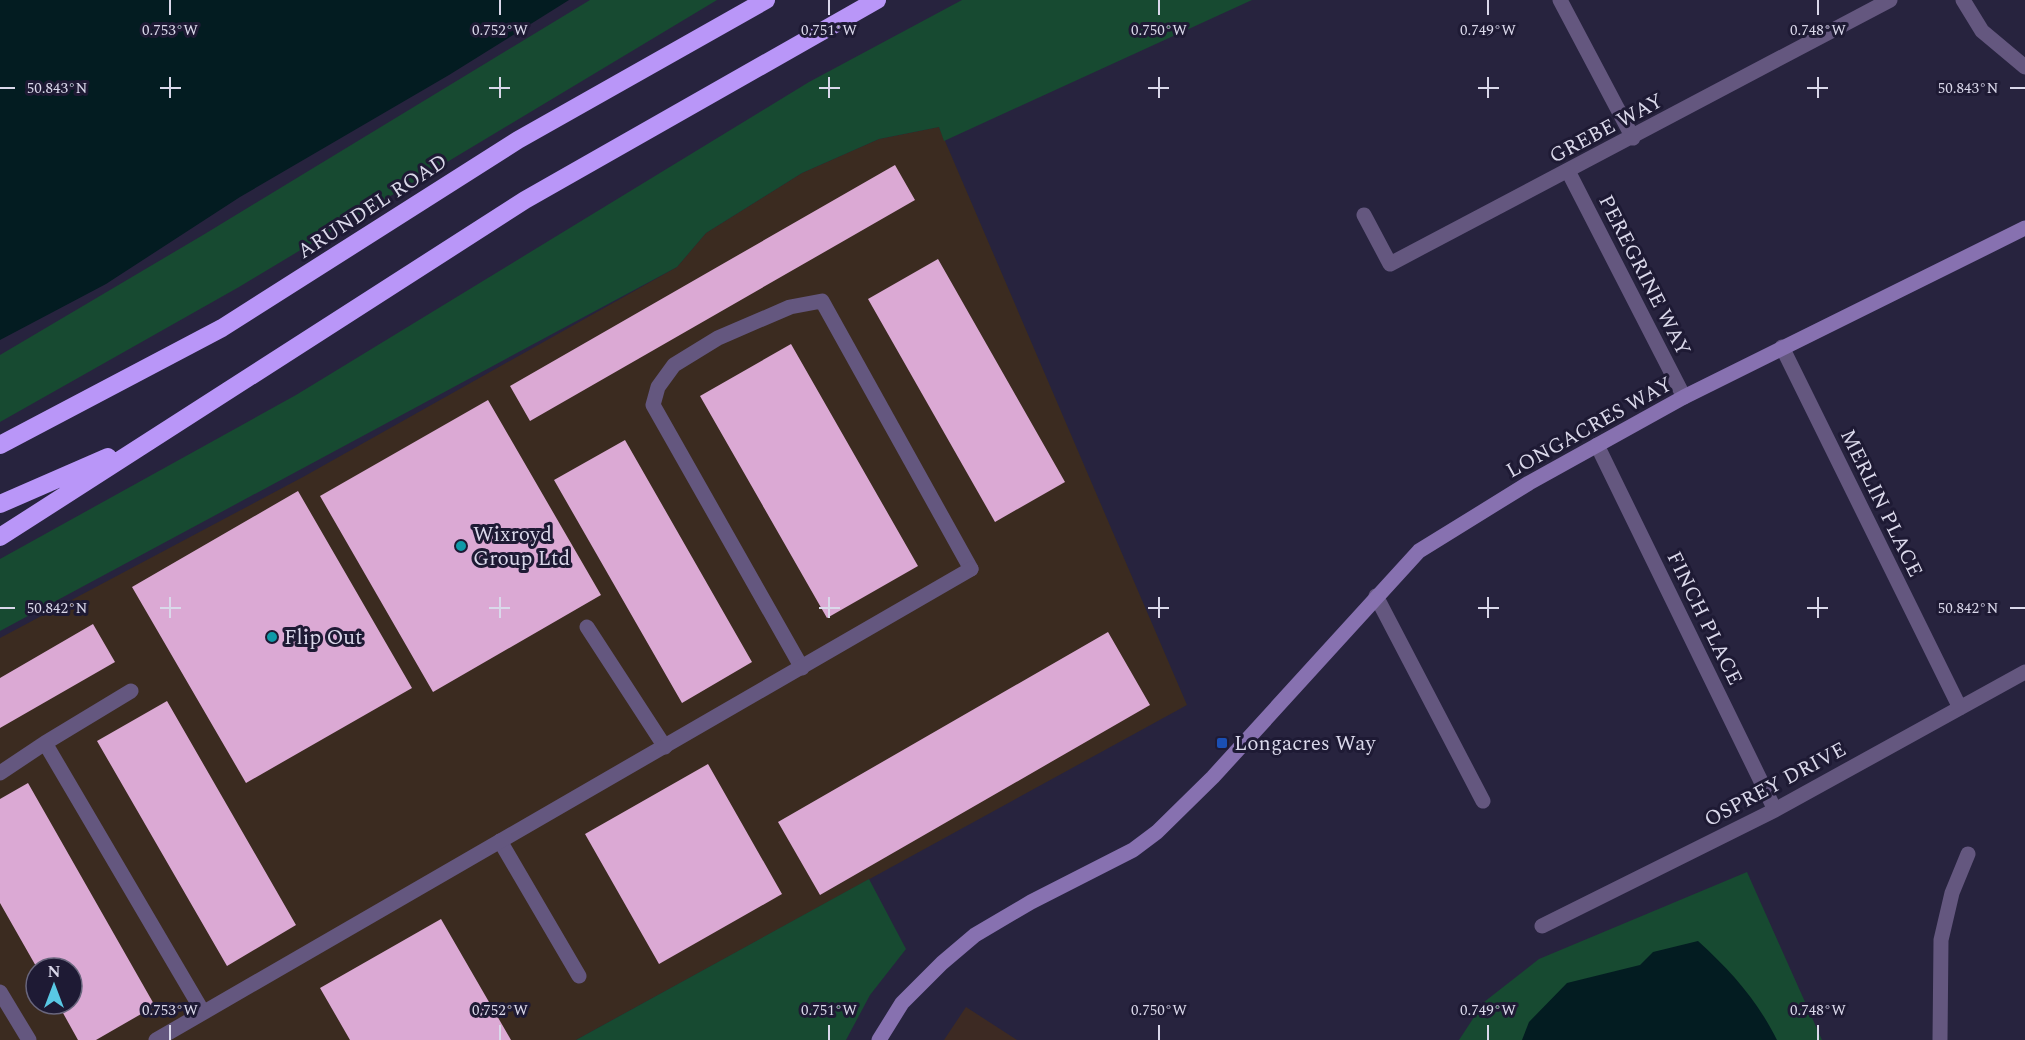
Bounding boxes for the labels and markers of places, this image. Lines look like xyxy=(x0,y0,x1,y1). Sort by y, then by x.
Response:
place label: Wixroyd Group Ltd xyxy=(473,519,570,575)
marker: Wixroyd Group Ltd xyxy=(454,539,468,553)
place label: Flip Out xyxy=(284,622,363,654)
marker: Flip Out xyxy=(265,630,279,644)
place label: Longacres Way xyxy=(1234,728,1376,760)
marker: Longacres Way xyxy=(1215,736,1229,750)

